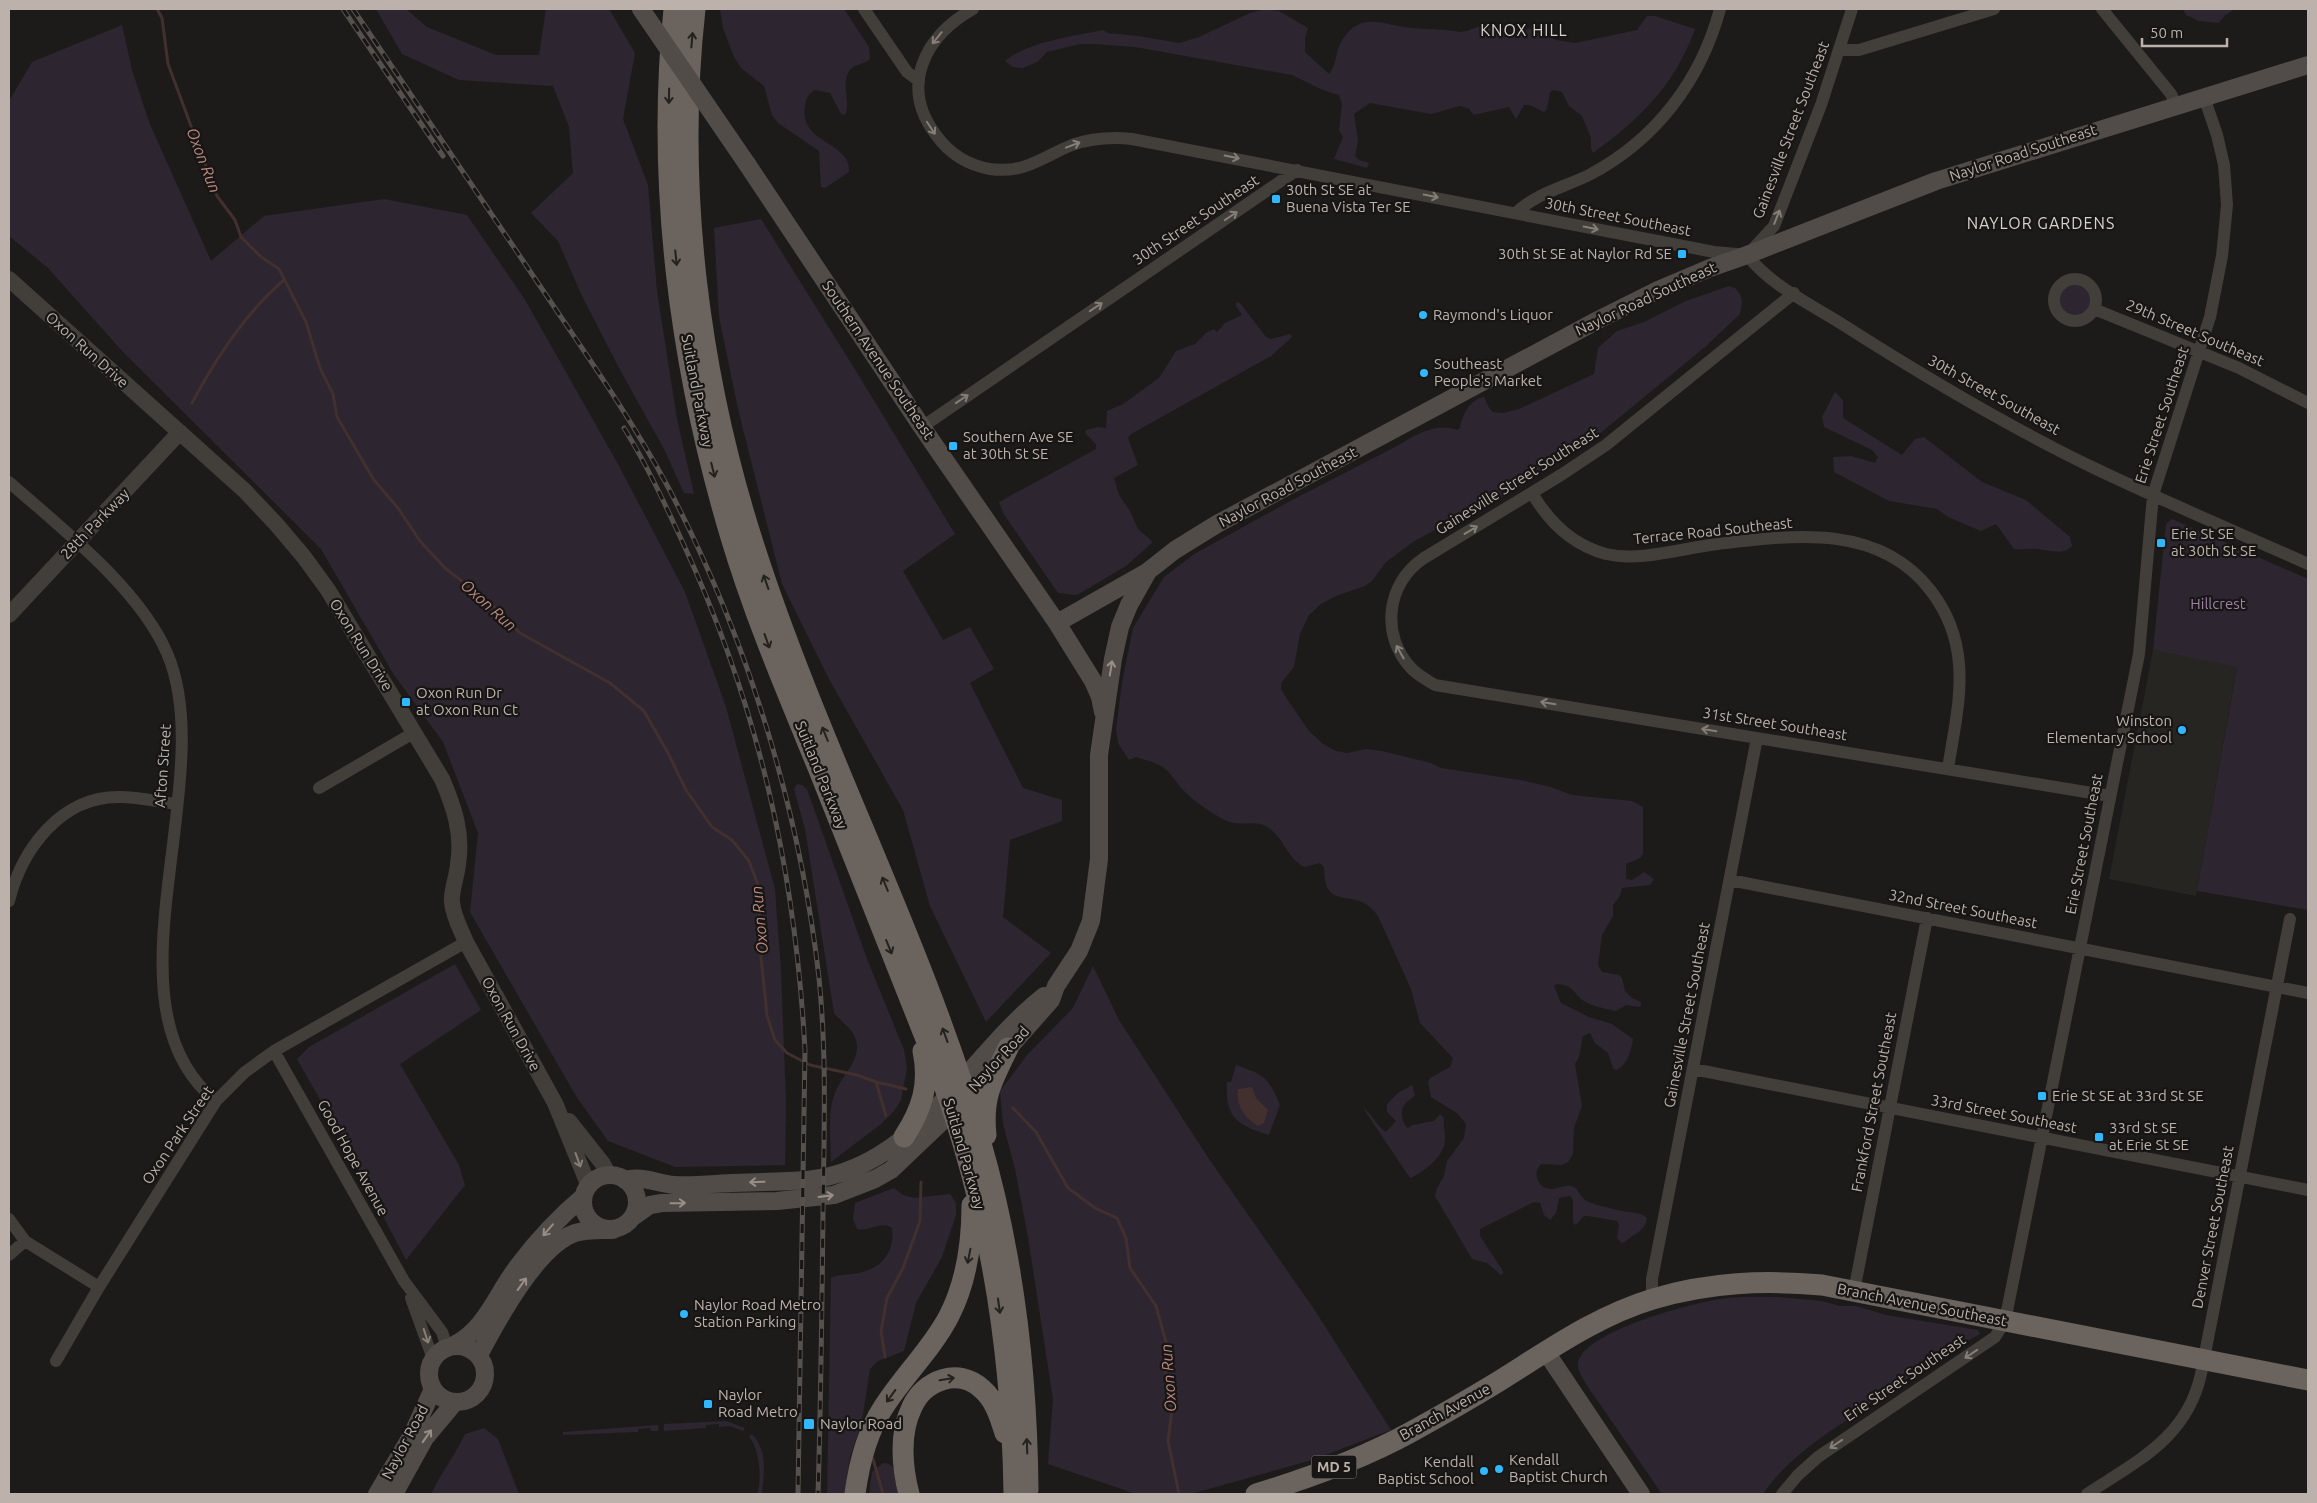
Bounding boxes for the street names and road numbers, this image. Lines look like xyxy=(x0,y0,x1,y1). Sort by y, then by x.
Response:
street label: Gainesville Street Southeast xyxy=(1749,39,1832,221)
street label: Naylor Road Southeast xyxy=(1947,121,2099,184)
street label: 30th Street Southeast xyxy=(1130,171,1262,268)
street label: 30th Street Southeast xyxy=(1544,194,1693,239)
street label: Naylor Road Southeast xyxy=(1573,258,1719,339)
street label: Southern Avenue Southeast xyxy=(819,277,938,442)
street label: 29th Street Southeast xyxy=(2124,296,2267,369)
street label: Oxon Run Drive xyxy=(43,308,132,391)
street label: Suitland Parkway xyxy=(678,333,717,449)
street label: Erie Street Southeast xyxy=(2131,344,2192,485)
street label: 30th Street Southeast xyxy=(1925,351,2063,438)
street label: Gainesville Street Southeast xyxy=(1432,423,1601,538)
street label: Naylor Road Southeast xyxy=(1216,443,1360,530)
street label: 28th Parkway xyxy=(57,485,132,562)
street label: Terrace Road Southeast xyxy=(1633,514,1793,547)
street label: Oxon Run Drive xyxy=(326,596,397,694)
street label: 31st Street Southeast xyxy=(1702,704,1849,743)
street label: Suitland Parkway xyxy=(792,718,851,831)
street label: Afton Street xyxy=(151,723,174,808)
street label: Erie Street Southeast xyxy=(2062,772,2105,916)
street label: 32nd Street Southeast xyxy=(1887,886,2039,931)
street label: Gainesville Street Southeast xyxy=(1660,921,1713,1109)
street label: Oxon Run Drive xyxy=(479,974,544,1074)
street label: Frankford Street Southeast xyxy=(1848,1010,1899,1193)
street label: Naylor Road xyxy=(965,1022,1032,1095)
street label: Oxon Park Street xyxy=(138,1082,217,1187)
street label: 33rd Street Southeast xyxy=(1930,1091,2079,1136)
street label: Suitland Parkway xyxy=(940,1096,988,1211)
street label: Good Hope Avenue xyxy=(314,1097,392,1219)
street label: Denver Street Southeast xyxy=(2188,1144,2237,1310)
street label: Branch Avenue Southeast xyxy=(1836,1280,2008,1329)
street label: Erie Street Southeast xyxy=(1841,1331,1969,1425)
street label: Branch Avenue xyxy=(1396,1380,1493,1443)
street label: Naylor Road xyxy=(378,1402,431,1482)
road number: MD 5 xyxy=(1312,1455,1356,1478)

